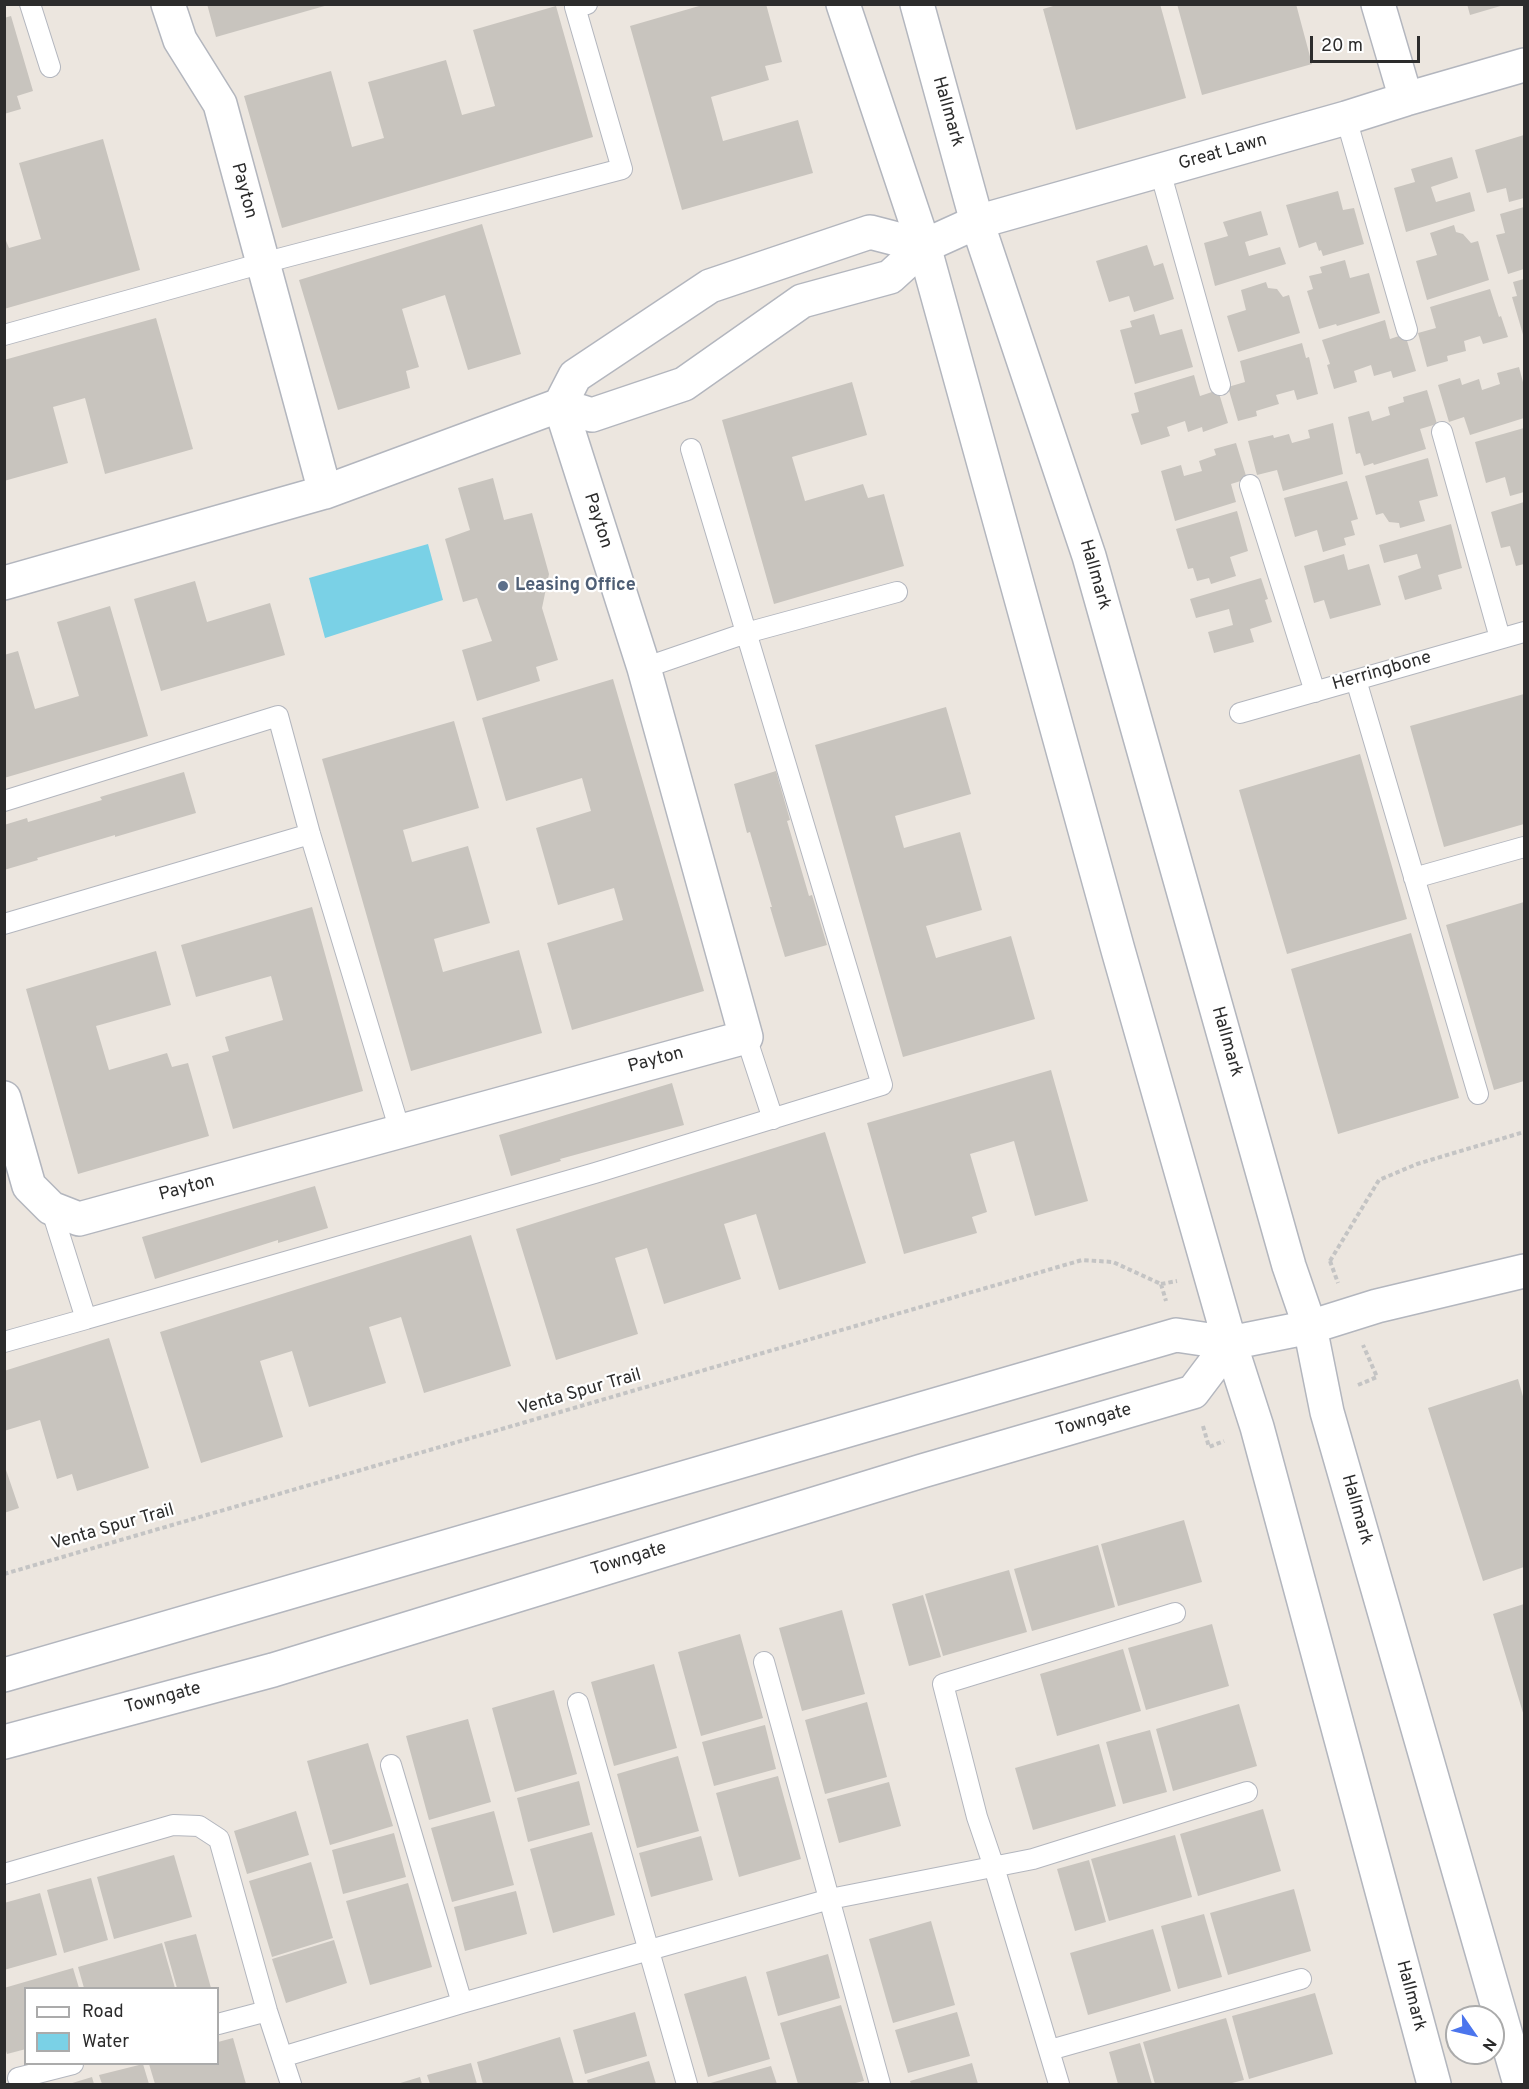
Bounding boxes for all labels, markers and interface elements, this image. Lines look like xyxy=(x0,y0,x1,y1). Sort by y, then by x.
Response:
scale bar xyxy=(1313,24,1422,62)
text: 20 m xyxy=(1321,35,1363,58)
street label: Hallmark xyxy=(927,74,967,150)
street label: Great Lawn xyxy=(1176,130,1270,176)
street label: Payton xyxy=(225,161,261,221)
street label: Payton xyxy=(578,491,616,551)
street label: Hallmark xyxy=(1074,537,1114,613)
place label: Leasing Office xyxy=(515,575,636,597)
marker: Leasing Office xyxy=(496,579,510,593)
street label: Herringbone xyxy=(1330,648,1434,696)
street label: Hallmark xyxy=(1206,1004,1246,1080)
street label: Payton xyxy=(626,1043,686,1079)
street label: Payton xyxy=(157,1171,217,1207)
street label: Venta Spur Trail xyxy=(516,1365,644,1421)
street label: Towngate xyxy=(1054,1400,1134,1442)
street label: Hallmark xyxy=(1336,1472,1376,1548)
street label: Venta Spur Trail xyxy=(49,1500,177,1556)
street label: Towngate xyxy=(589,1538,669,1582)
street label: Towngate xyxy=(123,1679,203,1719)
street label: Hallmark xyxy=(1390,1958,1430,2034)
legend xyxy=(24,1987,219,2065)
text: Road xyxy=(82,2001,124,2024)
north arrow xyxy=(1445,2005,1505,2065)
text: Water xyxy=(82,2031,129,2054)
text: N xyxy=(1477,2034,1500,2054)

